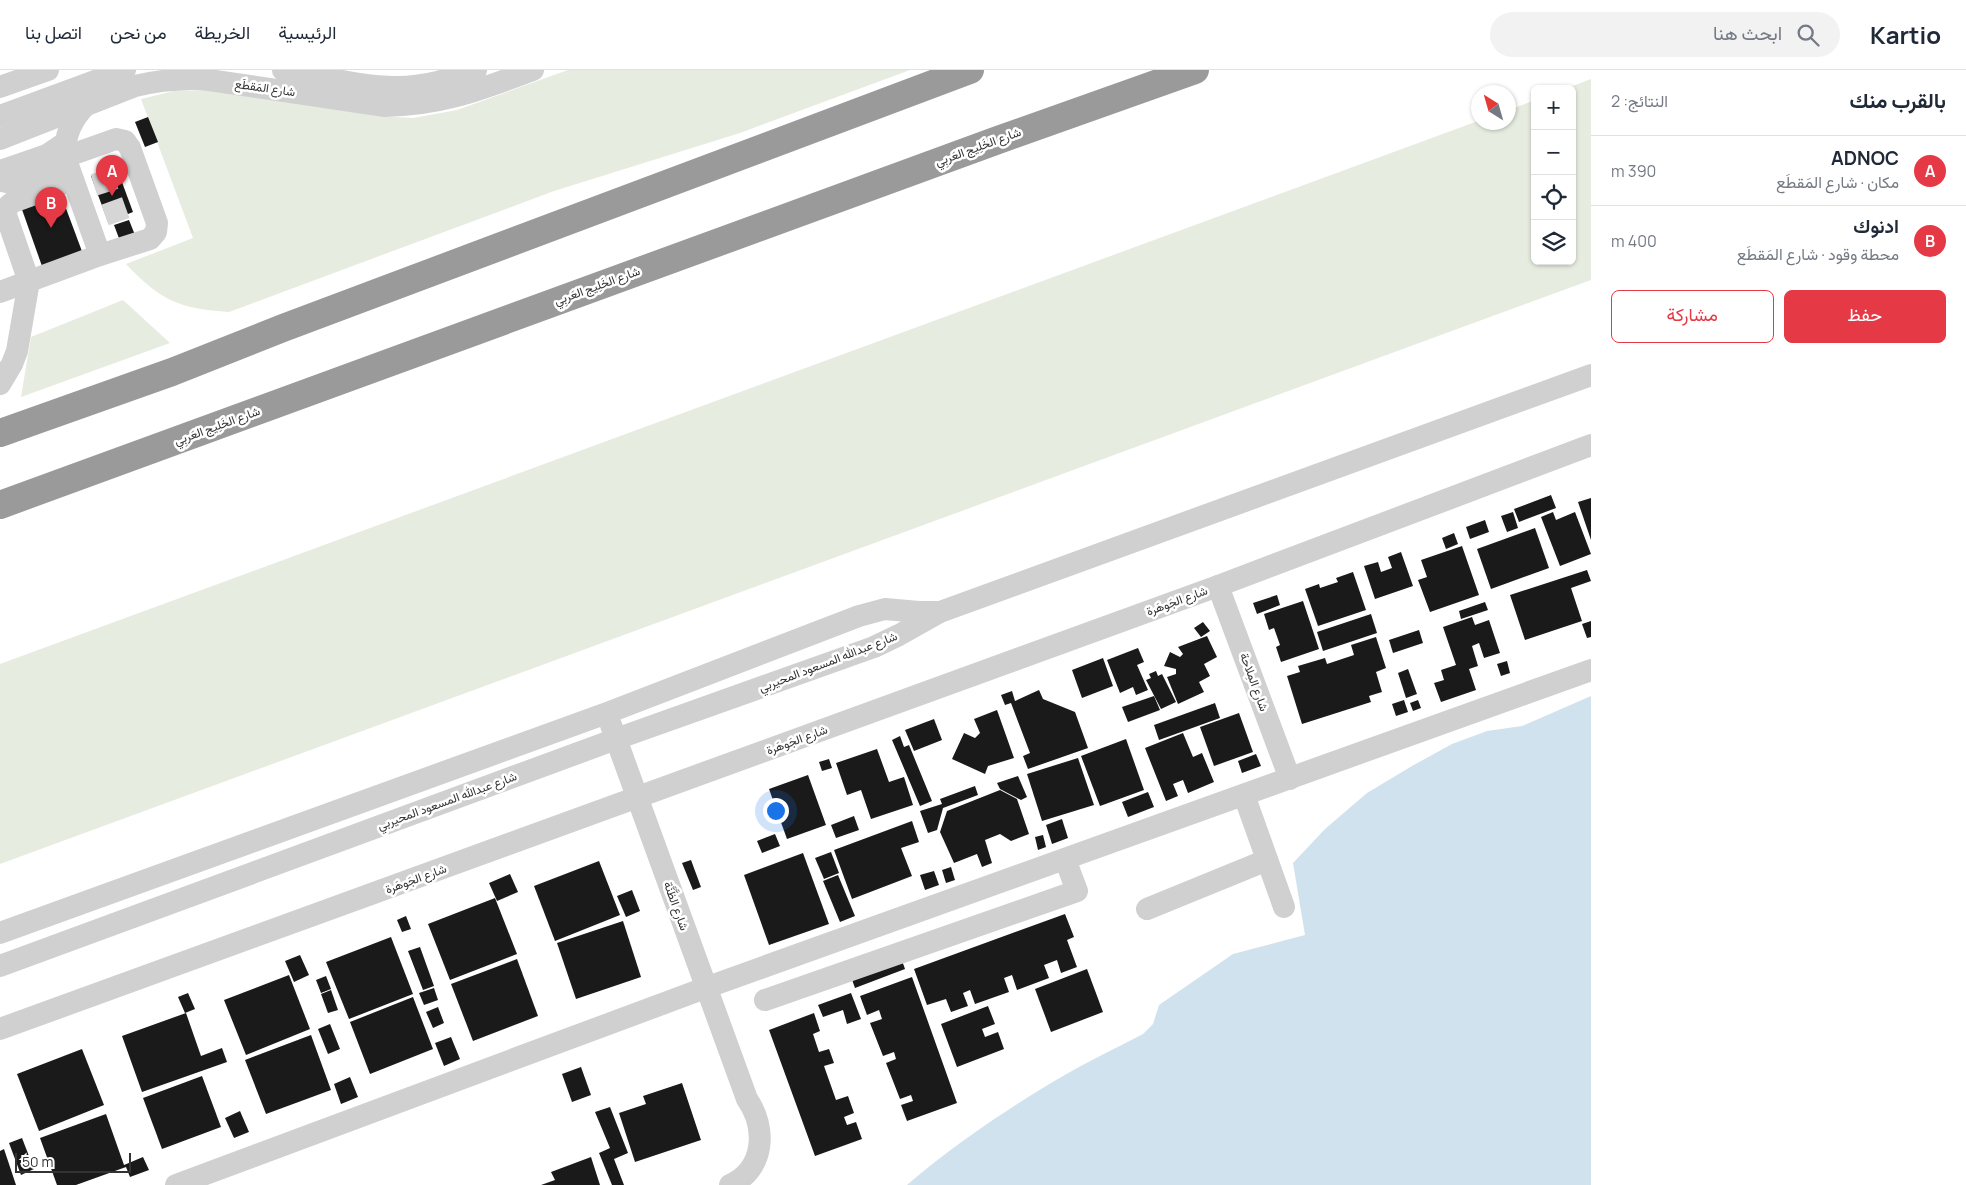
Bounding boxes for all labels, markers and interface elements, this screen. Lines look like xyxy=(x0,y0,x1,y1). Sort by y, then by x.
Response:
search box xyxy=(1490,12,1840,57)
text: Kartio xyxy=(1870,18,1941,51)
text: اتصل بنا xyxy=(25,20,82,44)
text: من نحن xyxy=(110,20,167,44)
text: الخريطة xyxy=(195,20,250,44)
text: الرئيسية xyxy=(278,20,336,44)
text: ابحث هنا xyxy=(1713,20,1782,46)
icon: search xyxy=(1794,21,1822,49)
street label: شارع المَقطَع xyxy=(234,75,296,101)
north arrow xyxy=(1471,85,1516,130)
map controls xyxy=(1531,85,1576,265)
button: + xyxy=(1531,85,1576,130)
text: بالقرب منك xyxy=(1850,86,1946,114)
text: النتائج: 2 xyxy=(1611,90,1668,112)
street label: شارع الخَلِيج العَربِي xyxy=(932,123,1024,172)
button: − xyxy=(1531,130,1576,175)
text: ADNOC xyxy=(1831,145,1899,171)
pin: A xyxy=(96,155,128,196)
text: 390 m xyxy=(1611,160,1656,182)
text: A xyxy=(1925,160,1935,182)
text: مكان · شارع المَقطَع xyxy=(1776,171,1899,193)
button: locate xyxy=(1531,175,1576,220)
pin: B xyxy=(35,187,67,228)
text: ادنوك xyxy=(1853,213,1899,239)
button: layers xyxy=(1531,220,1576,265)
text: 400 m xyxy=(1611,230,1657,252)
text: B xyxy=(1925,230,1935,252)
text: محطة وقود · شارع المَقطَع xyxy=(1737,243,1899,265)
street label: شارع الخَلِيج العَربِي xyxy=(551,262,643,311)
button: مشاركة xyxy=(1611,290,1774,343)
button: حفظ xyxy=(1784,290,1946,343)
street label: شارع الخَلِيج العَربِي xyxy=(171,402,263,451)
street label: شارع الجَوهَرة xyxy=(1144,582,1210,620)
street label: شارع عبدالله المسعود المحيربي xyxy=(756,627,900,698)
street label: شارع المِلاحة xyxy=(1235,650,1273,714)
street label: شارع الجَوهَرة xyxy=(764,721,830,759)
street label: شارع عبدالله المسعود المحيربي xyxy=(375,767,520,836)
your location xyxy=(763,798,789,824)
street label: شارع الجَوهَرة xyxy=(383,860,449,898)
street label: شارع الظَّنَّة xyxy=(659,879,693,933)
scale bar xyxy=(15,1150,131,1173)
text: 50 m xyxy=(22,1152,53,1171)

